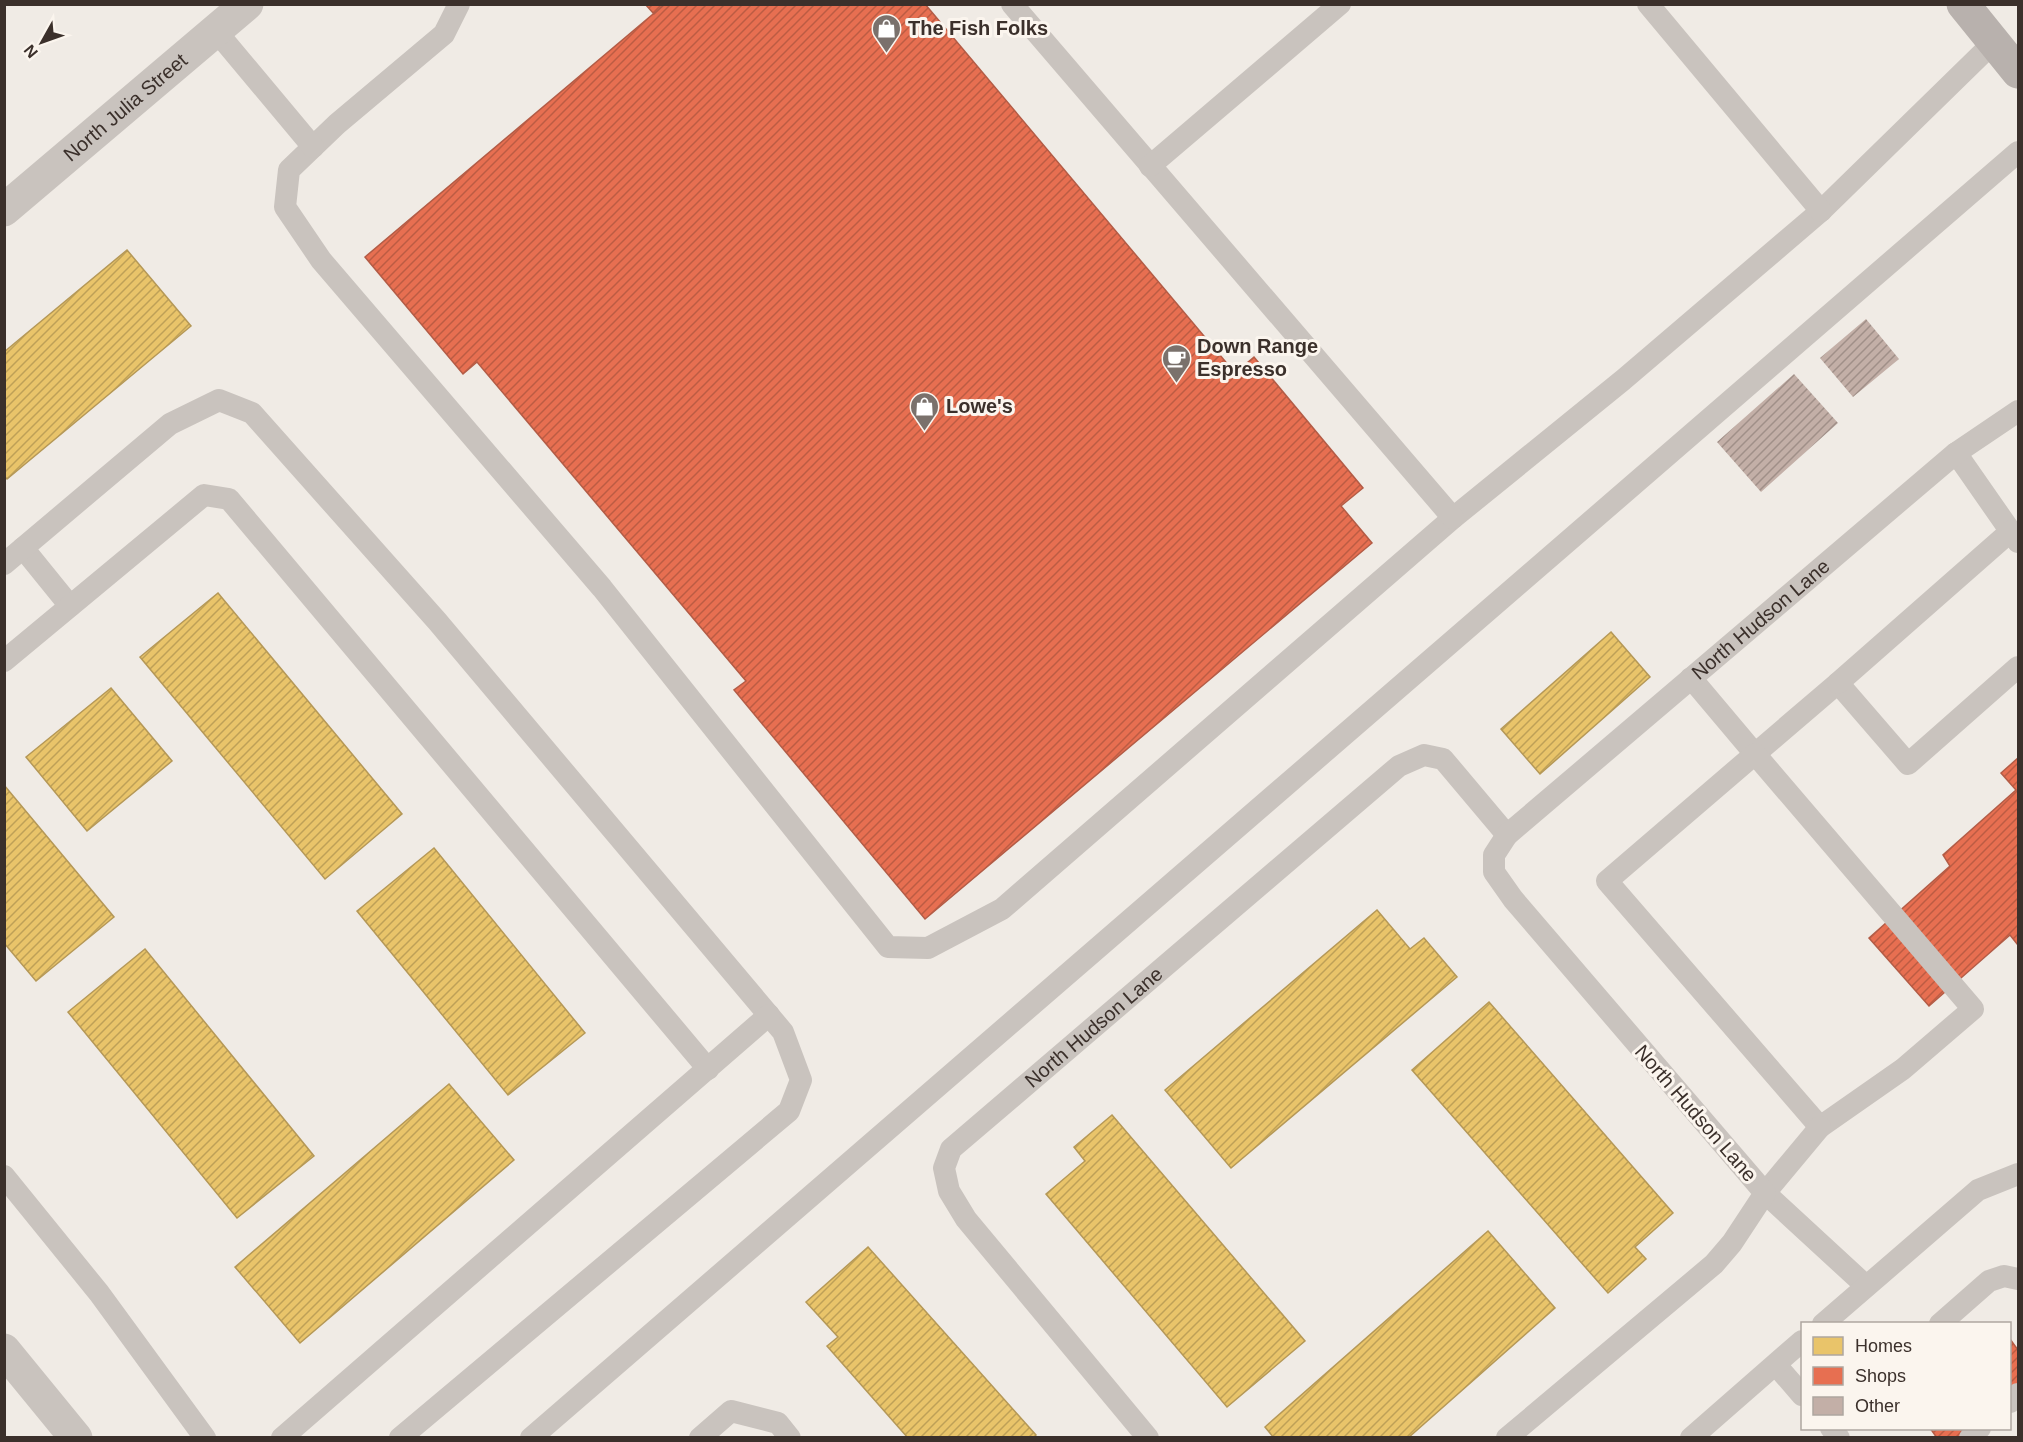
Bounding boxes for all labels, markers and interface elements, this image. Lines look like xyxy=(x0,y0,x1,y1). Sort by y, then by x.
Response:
north arrow xyxy=(12,12,72,72)
shop icon: The Fish Folks xyxy=(871,12,903,54)
place label: The Fish Folks xyxy=(908,17,1048,39)
text: N xyxy=(21,41,41,61)
street label: North Julia Street xyxy=(59,49,192,166)
place label: Down Range Espresso xyxy=(1197,335,1318,380)
cafe icon: Down Range Espresso xyxy=(1160,342,1192,384)
shop icon: Lowe's xyxy=(909,390,941,432)
place label: Lowe's xyxy=(946,395,1013,417)
street label: North Hudson Lane xyxy=(1687,555,1834,684)
street label: North Hudson Lane xyxy=(1021,962,1167,1092)
street label: North Hudson Lane xyxy=(1631,1040,1761,1186)
legend xyxy=(1801,1322,2011,1430)
text: Homes xyxy=(1855,1336,1912,1356)
text: Shops xyxy=(1855,1366,1906,1386)
text: Other xyxy=(1855,1396,1900,1416)

